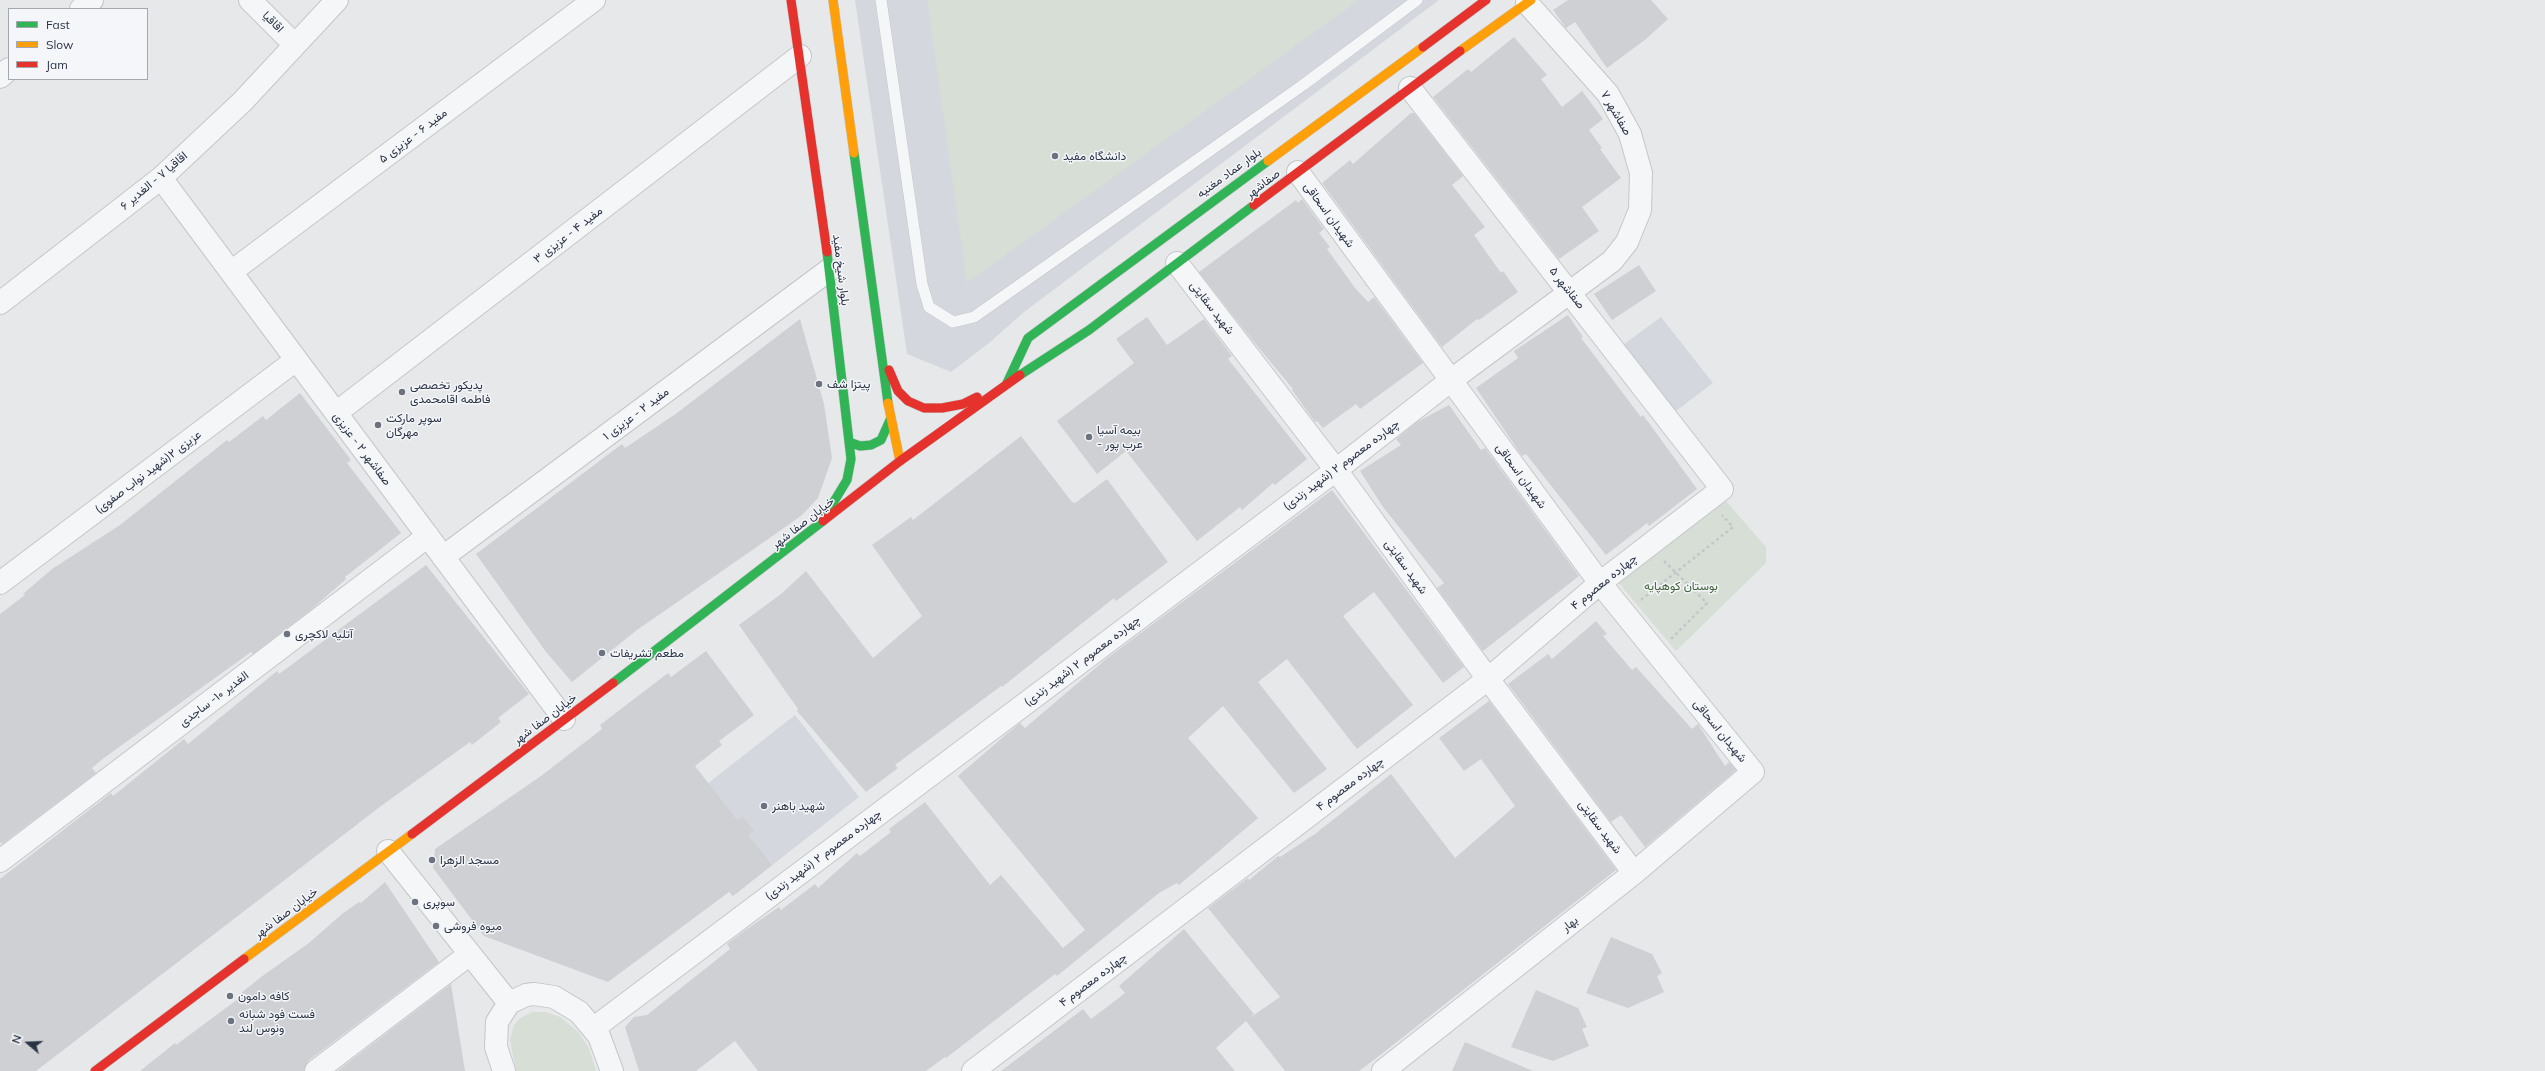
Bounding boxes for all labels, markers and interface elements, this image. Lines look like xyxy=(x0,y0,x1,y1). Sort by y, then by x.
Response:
legend xyxy=(8,8,148,80)
street label: اقاقیا xyxy=(259,8,287,36)
text: Fast xyxy=(46,17,70,32)
text: Slow xyxy=(46,37,74,52)
text: Jam xyxy=(46,57,68,72)
street label: صفاشهر ۷ xyxy=(1597,88,1635,138)
street label: مفید ۶ - عزیزی ۵ xyxy=(376,106,450,166)
street label: بلوار عماد مغنیه xyxy=(1194,145,1264,201)
street label: اقاقیا ۷ - الغدیر ۶ xyxy=(117,149,191,213)
place label: دانشگاه مفید xyxy=(1063,149,1126,163)
marker: دانشگاه مفید xyxy=(1050,151,1060,161)
street label: صفاشهر xyxy=(1243,166,1283,202)
street label: شهیدان اسحاقی xyxy=(1301,180,1357,250)
street label: مفید ۴ - عزیزی ۳ xyxy=(531,204,605,266)
street label: بلوار شیخ مفید xyxy=(829,234,853,306)
street label: صفاشهر ۵ xyxy=(1546,264,1588,312)
street label: شهید سقایتی xyxy=(1187,278,1237,338)
place label: پیتزا شف xyxy=(827,377,870,391)
place label: پدیکور تخصصی فاطمه اقامحمدی xyxy=(410,378,490,406)
marker: پیتزا شف xyxy=(814,379,824,389)
street label: مفید ۲ - عزیزی ۱ xyxy=(600,385,672,443)
marker: پدیکور تخصصی فاطمه اقامحمدی xyxy=(397,387,407,397)
street label: صفاشهر ۲ - عزیزی xyxy=(330,409,394,489)
place label: سوپر مارکت مهرگان xyxy=(386,411,442,439)
street label: چهارده معصوم ۲ (شهید زندی) xyxy=(1280,417,1402,513)
marker: سوپر مارکت مهرگان xyxy=(373,420,383,430)
place label: بیمه آسیا - عرب پور xyxy=(1097,423,1143,451)
street label: عزیزی ۲(شهید نواب صفوی) xyxy=(92,427,204,517)
marker: بیمه آسیا - عرب پور xyxy=(1084,432,1094,442)
street label: شهیدان اسحاقی xyxy=(1493,441,1549,511)
street label: خیابان صفا شهر xyxy=(769,494,837,552)
street label: شهید سقایتی xyxy=(1381,537,1431,597)
street label: چهارده معصوم ۴ xyxy=(1568,551,1640,613)
park label: بوستان کوهپایه xyxy=(1644,579,1718,593)
street label: چهارده معصوم ۲ (شهید زندی) xyxy=(1021,613,1143,709)
place label: آتلیه لاکچری xyxy=(295,627,353,641)
marker: آتلیه لاکچری xyxy=(282,629,292,639)
place label: مطعم تشريفات xyxy=(610,646,684,660)
marker: مطعم تشريفات xyxy=(597,648,607,658)
street label: الغدیر ۱۰- ساجدی xyxy=(176,668,252,730)
street label: خیابان صفا شهر xyxy=(510,690,580,748)
street label: شهیدان اسحاقی xyxy=(1690,697,1750,765)
street label: چهارده معصوم ۴ xyxy=(1313,754,1387,814)
street label: شهید سقایتی xyxy=(1575,797,1625,857)
place label: شهید باهنر xyxy=(772,799,825,813)
marker: شهید باهنر xyxy=(759,801,769,811)
street label: چهارده معصوم ۲ (شهید زندی) xyxy=(762,807,884,903)
place label: مسجد الزهرا xyxy=(440,853,499,867)
marker: مسجد الزهرا xyxy=(427,855,437,865)
street label: خیابان صفا شهر xyxy=(251,884,321,942)
place label: سوپری xyxy=(423,895,455,909)
marker: سوپری xyxy=(410,897,420,907)
street label: بهار xyxy=(1559,913,1581,935)
place label: میوه فروشی xyxy=(444,919,502,933)
marker: میوه فروشی xyxy=(431,921,441,931)
street label: چهارده معصوم ۴ xyxy=(1056,950,1130,1010)
place label: کافه دامون xyxy=(238,989,290,1003)
marker: کافه دامون xyxy=(225,991,235,1001)
place label: فست فود شبانه ونوس لند xyxy=(239,1007,315,1035)
marker: فست فود شبانه ونوس لند xyxy=(226,1016,236,1026)
north arrow xyxy=(8,1023,48,1063)
text: N xyxy=(9,1033,25,1045)

